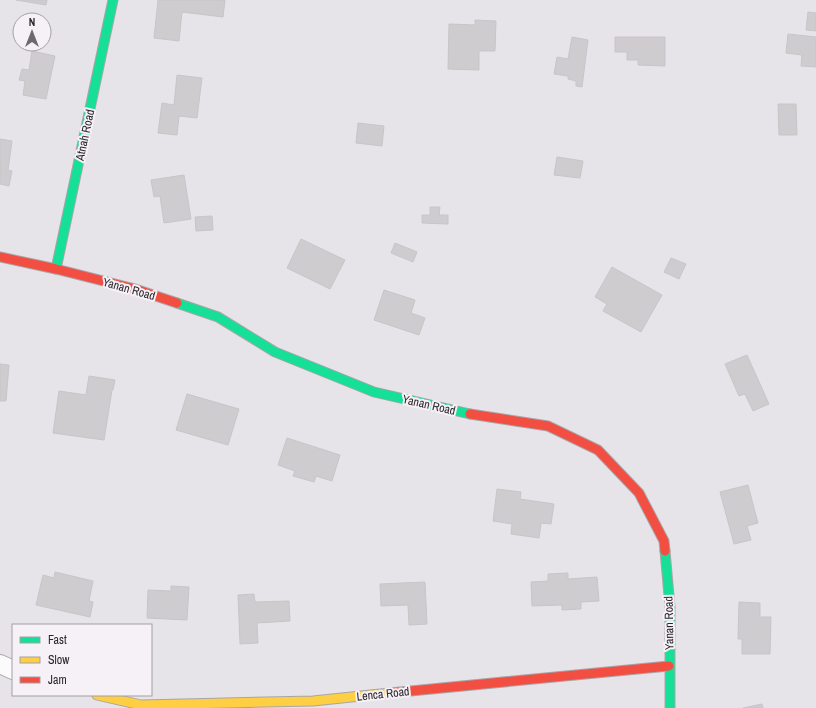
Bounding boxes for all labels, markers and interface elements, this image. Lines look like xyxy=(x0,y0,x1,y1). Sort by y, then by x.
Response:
north arrow xyxy=(12,12,52,52)
text: N xyxy=(29,15,35,29)
street label: Atnah Road xyxy=(72,108,98,163)
street label: Yanan Road xyxy=(101,274,157,304)
street label: Yanan Road xyxy=(401,391,457,419)
street label: Yanan Road xyxy=(661,596,677,650)
legend xyxy=(12,624,152,696)
text: Fast xyxy=(48,632,67,648)
text: Slow xyxy=(48,652,70,668)
text: Jam xyxy=(48,672,67,688)
street label: Lenca Road xyxy=(356,683,410,705)

